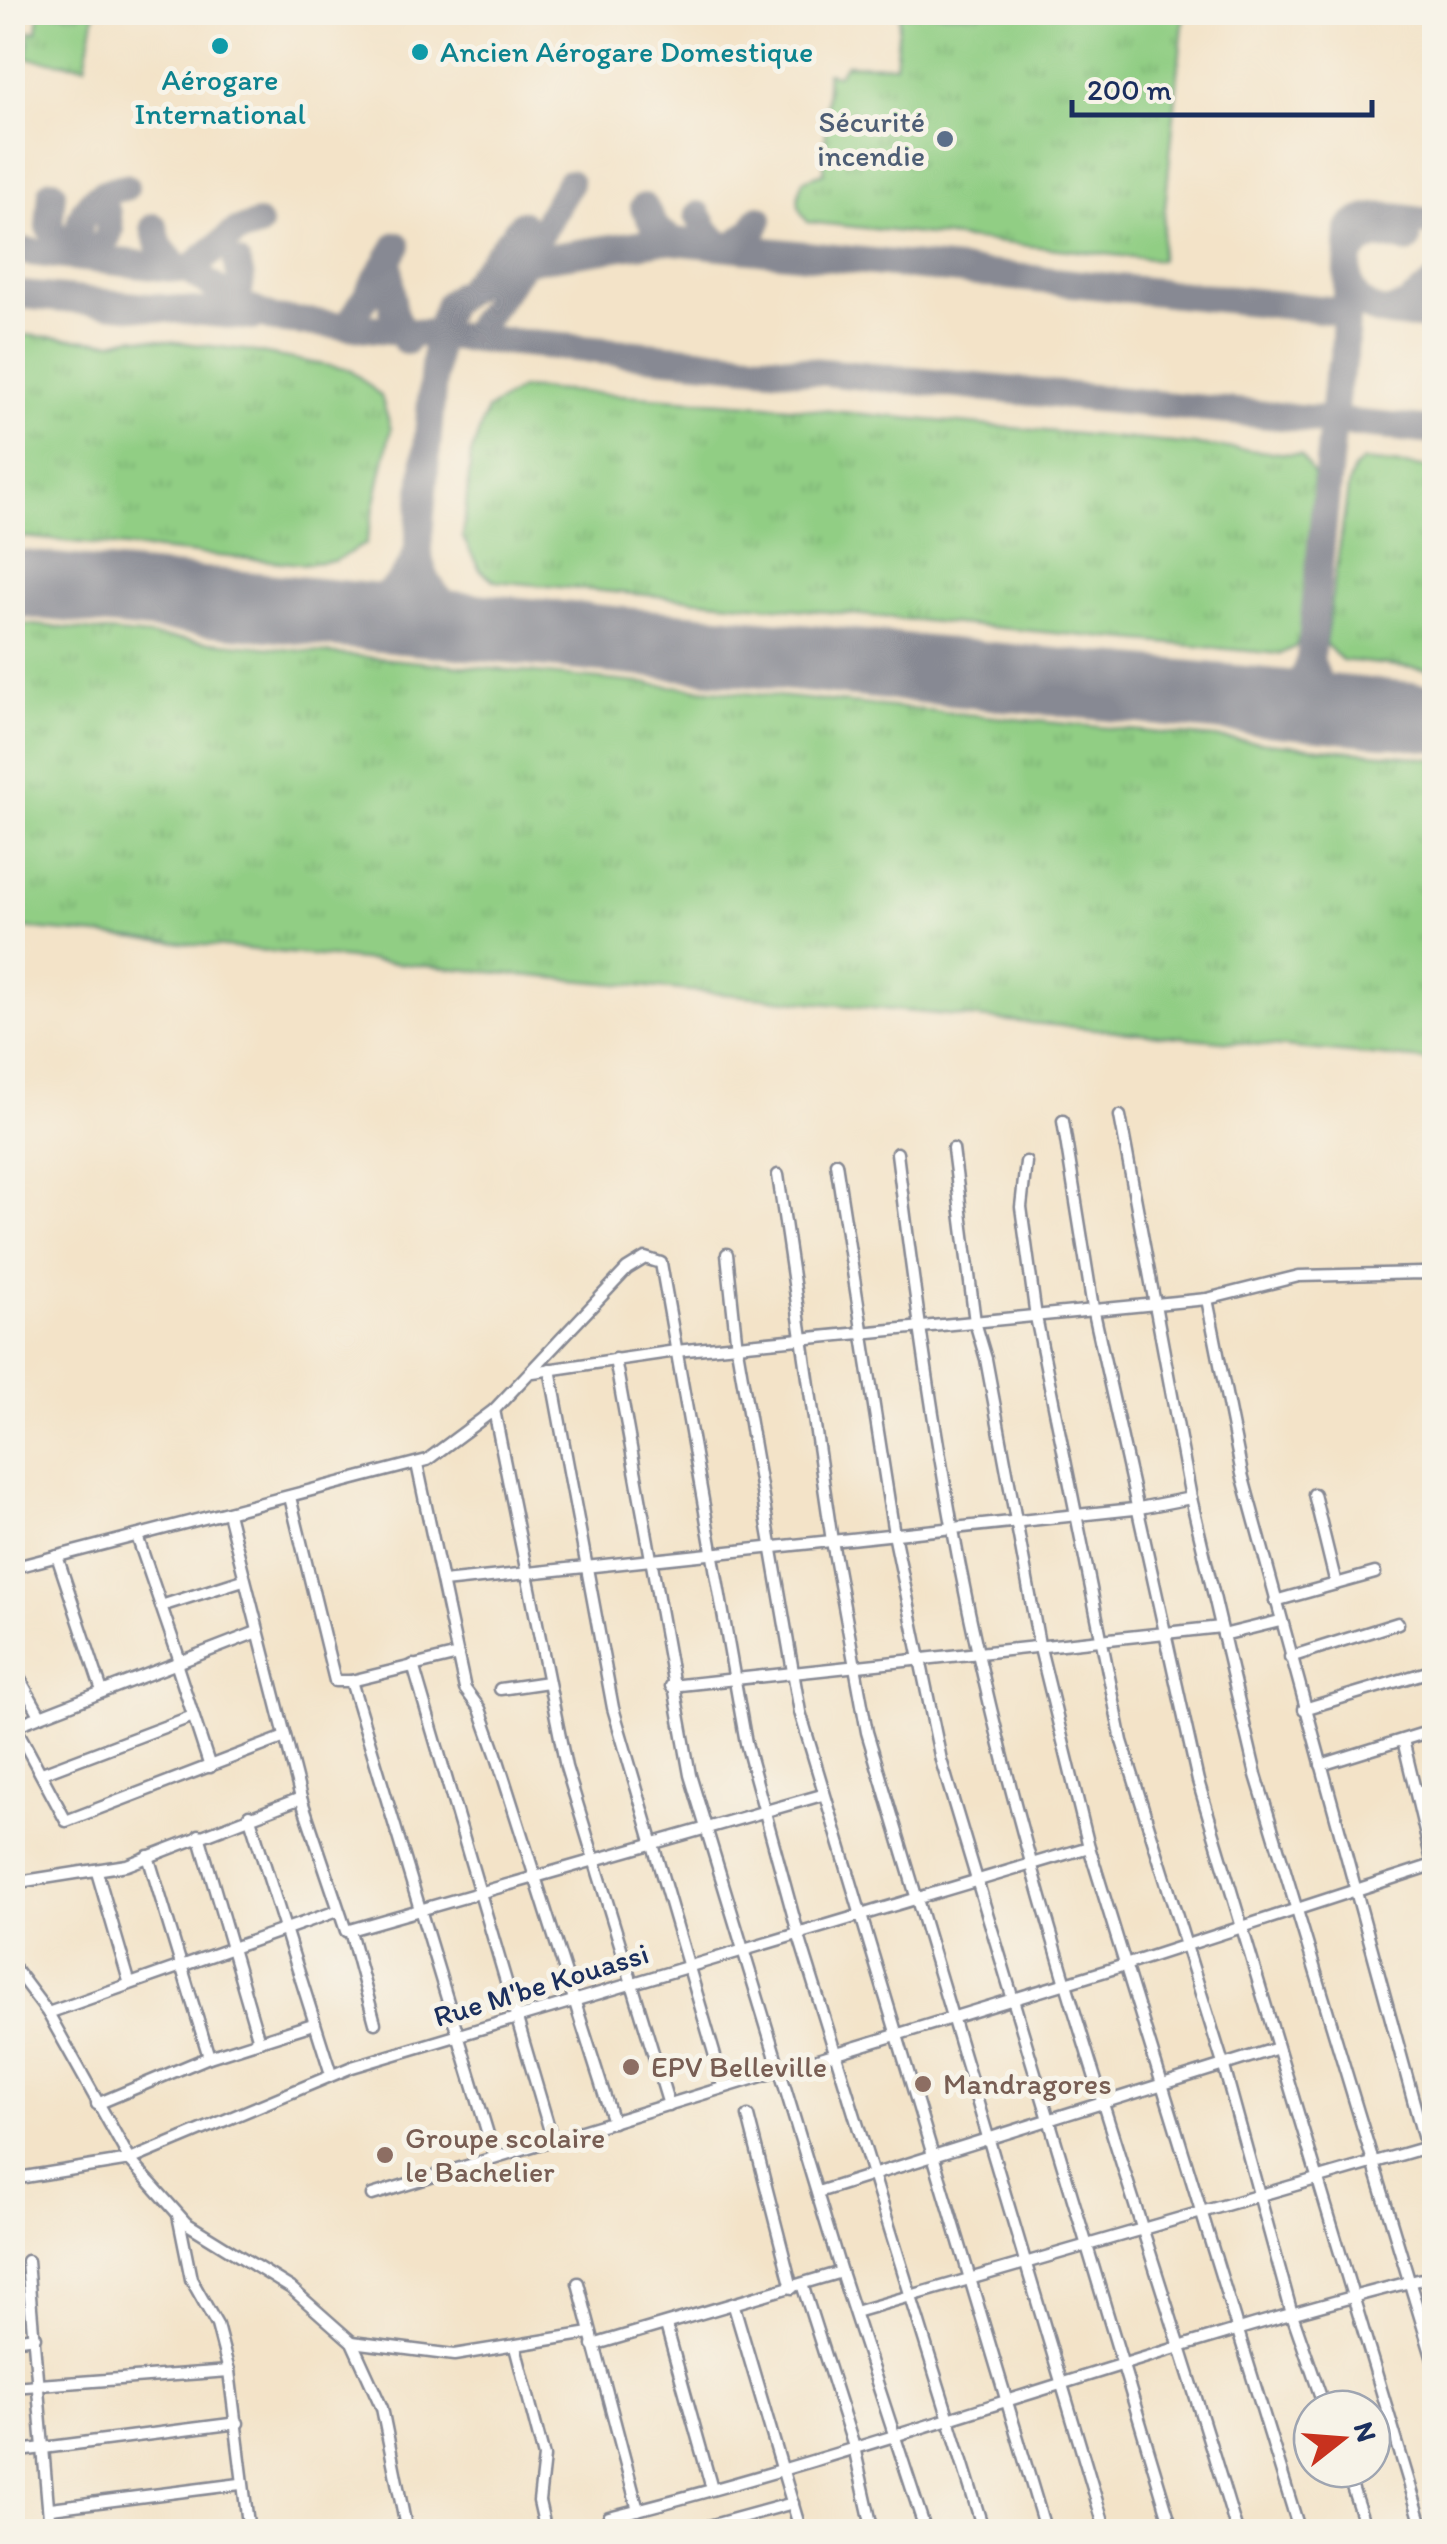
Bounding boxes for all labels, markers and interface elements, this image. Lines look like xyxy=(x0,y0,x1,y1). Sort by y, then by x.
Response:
place label: Ancien Aérogare Domestique xyxy=(440,33,813,70)
marker: Aérogare International xyxy=(209,35,231,57)
marker: Ancien Aérogare Domestique xyxy=(409,41,431,63)
scale bar xyxy=(1072,55,1372,117)
place label: Aérogare International xyxy=(134,61,306,132)
text: 200 m xyxy=(1087,71,1172,108)
place label: Sécurité incendie xyxy=(817,103,925,174)
marker: Sécurité incendie xyxy=(934,128,956,150)
street label: Rue M'be Kouassi xyxy=(429,1934,653,2035)
place label: EPV Belleville xyxy=(651,2048,827,2085)
marker: EPV Belleville xyxy=(620,2056,642,2078)
place label: Mandragores xyxy=(943,2065,1112,2102)
marker: Mandragores xyxy=(912,2073,934,2095)
place label: Groupe scolaire le Bachelier xyxy=(405,2119,605,2190)
marker: Groupe scolaire le Bachelier xyxy=(374,2144,396,2166)
north arrow xyxy=(1292,2389,1392,2489)
text: N xyxy=(1347,2418,1385,2446)

